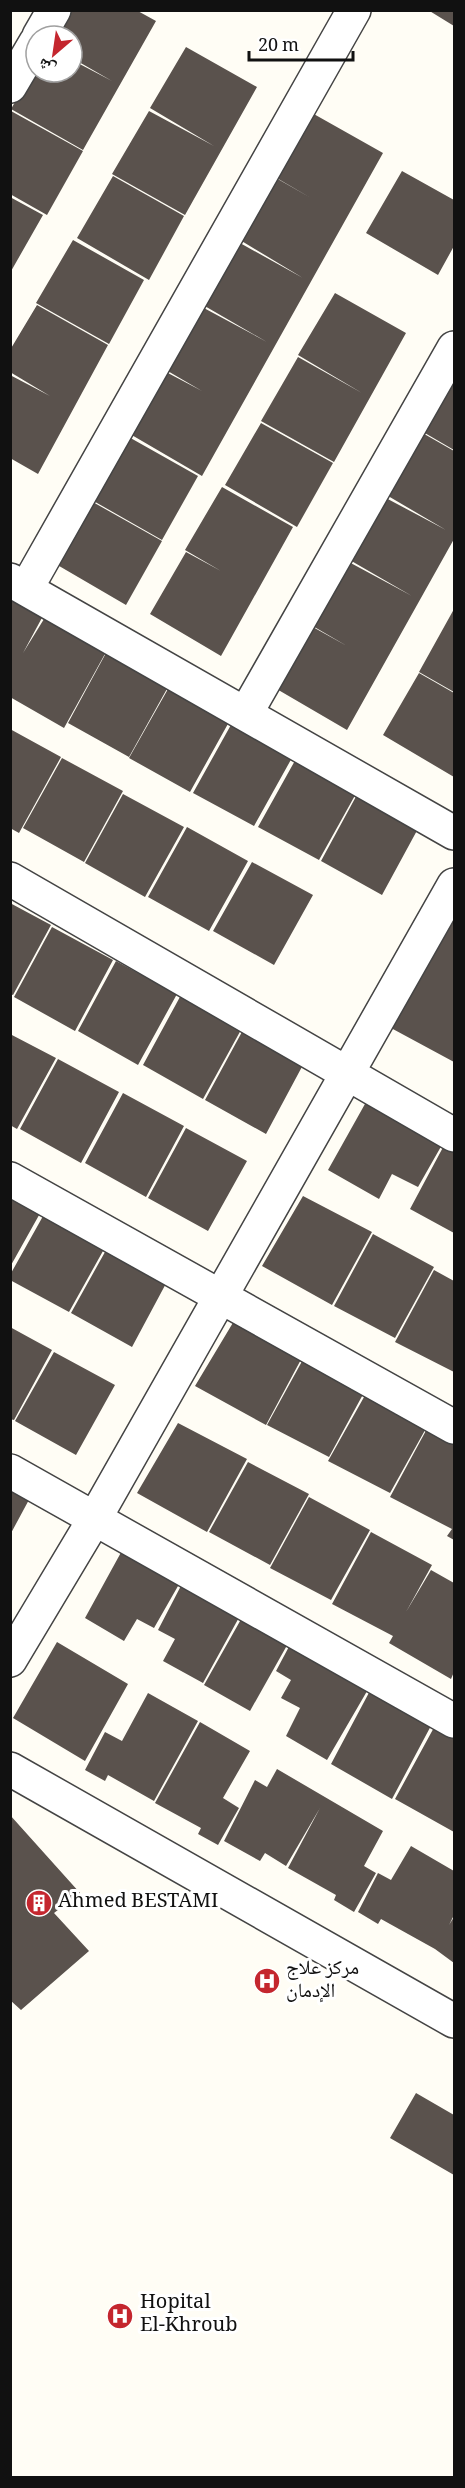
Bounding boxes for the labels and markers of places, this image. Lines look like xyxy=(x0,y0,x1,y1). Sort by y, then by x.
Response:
place label: Ahmed BESTAMI xyxy=(58,1886,218,1920)
building icon: Ahmed BESTAMI xyxy=(24,1888,54,1918)
place label: مركز علاج الإدمان xyxy=(286,1953,359,2010)
hospital icon: مركز علاج الإدمان xyxy=(252,1966,282,1996)
place label: Hopital El-Khroub xyxy=(140,2287,238,2344)
hospital icon: Hopital El-Khroub xyxy=(105,2301,135,2331)

